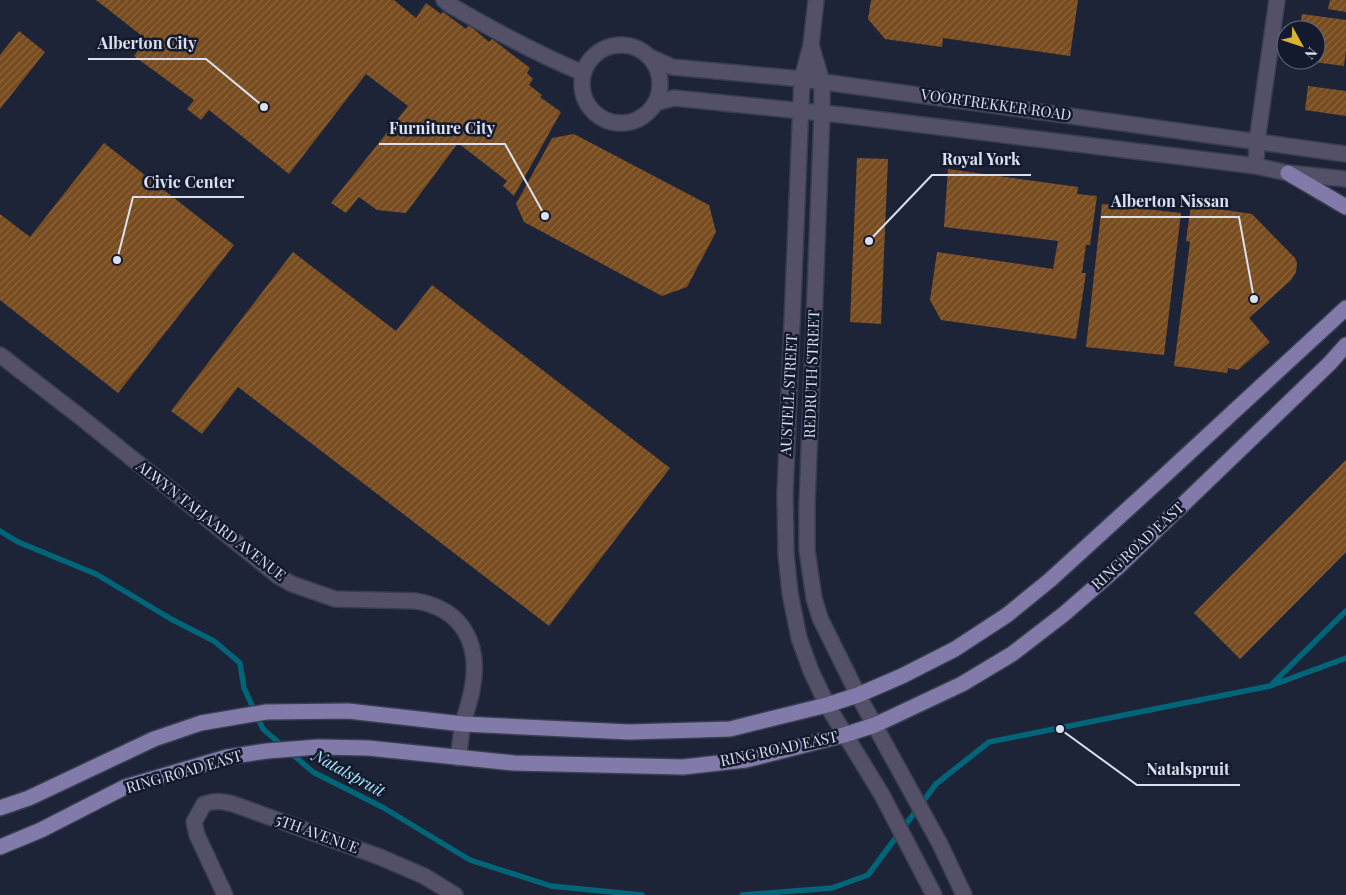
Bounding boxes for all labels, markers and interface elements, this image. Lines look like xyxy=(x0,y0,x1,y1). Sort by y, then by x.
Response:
north arrow xyxy=(1276,20,1326,70)
callout: Alberton City xyxy=(88,28,206,59)
text: Alberton City xyxy=(97,32,197,53)
text: N xyxy=(1301,44,1322,64)
street label: VOORTREKKER ROAD xyxy=(919,83,1073,124)
callout: Furniture City xyxy=(379,113,505,144)
text: Furniture City xyxy=(389,117,496,138)
callout: Royal York xyxy=(932,144,1031,175)
text: Royal York xyxy=(942,148,1021,169)
callout: Civic Center xyxy=(133,166,244,197)
text: Civic Center xyxy=(143,171,235,192)
callout: Alberton Nissan xyxy=(1101,186,1239,217)
text: Alberton Nissan xyxy=(1110,190,1229,211)
street label: REDRUTH STREET xyxy=(799,309,823,439)
street label: AUSTELL STREET xyxy=(775,333,801,458)
street label: ALWYN TALJAARD AVENUE xyxy=(132,455,290,585)
street label: RING ROAD EAST xyxy=(1087,497,1188,593)
street label: RING ROAD EAST xyxy=(718,726,840,770)
water label: Natalspruit xyxy=(308,743,389,801)
street label: RING ROAD EAST xyxy=(123,745,244,797)
callout: Natalspruit xyxy=(1137,754,1240,785)
text: Natalspruit xyxy=(1146,758,1230,779)
street label: 5TH AVENUE xyxy=(273,809,362,857)

